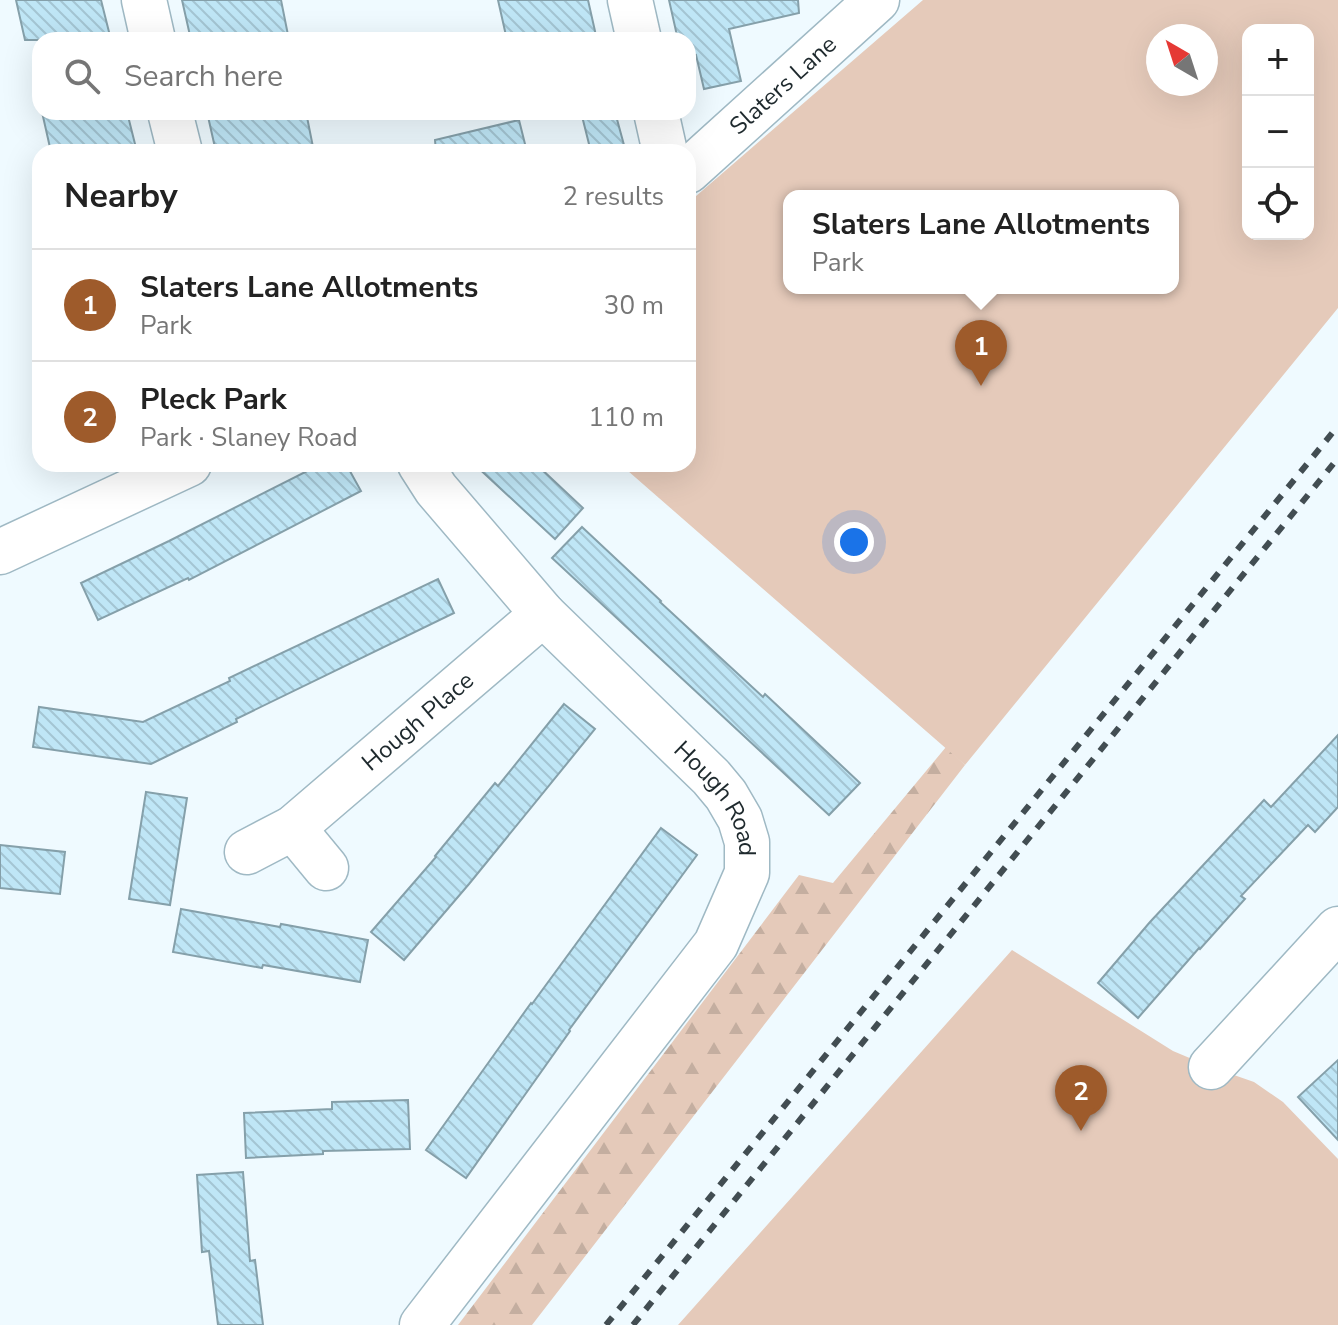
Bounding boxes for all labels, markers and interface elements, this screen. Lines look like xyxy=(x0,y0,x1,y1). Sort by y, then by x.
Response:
north arrow xyxy=(1146,24,1218,96)
map controls xyxy=(1242,24,1314,240)
button: + xyxy=(1242,24,1314,96)
street label: Slaters Lane xyxy=(722,28,843,142)
search box xyxy=(32,32,696,120)
icon: search xyxy=(60,54,104,98)
text: Search here xyxy=(124,56,283,97)
button: − xyxy=(1242,96,1314,168)
button: locate xyxy=(1242,168,1314,240)
text: Nearby xyxy=(64,173,178,219)
text: 2 results xyxy=(563,179,664,214)
popup xyxy=(783,190,1179,294)
text: Slaters Lane Allotments xyxy=(812,204,1150,245)
text: Park xyxy=(812,245,864,280)
text: Slaters Lane Allotments xyxy=(140,267,478,308)
text: 1 xyxy=(82,288,98,323)
text: 30 m xyxy=(604,288,664,323)
text: Park xyxy=(140,308,192,343)
pin: 1 xyxy=(955,320,1007,386)
text: Pleck Park xyxy=(140,379,287,420)
text: 2 xyxy=(82,400,98,435)
text: 110 m xyxy=(588,400,664,435)
text: Park · Slaney Road xyxy=(140,420,358,455)
your location xyxy=(834,522,874,562)
street label: Hough Place xyxy=(355,664,480,778)
street label: Hough Road xyxy=(667,734,763,856)
pin: 2 xyxy=(1055,1065,1107,1131)

